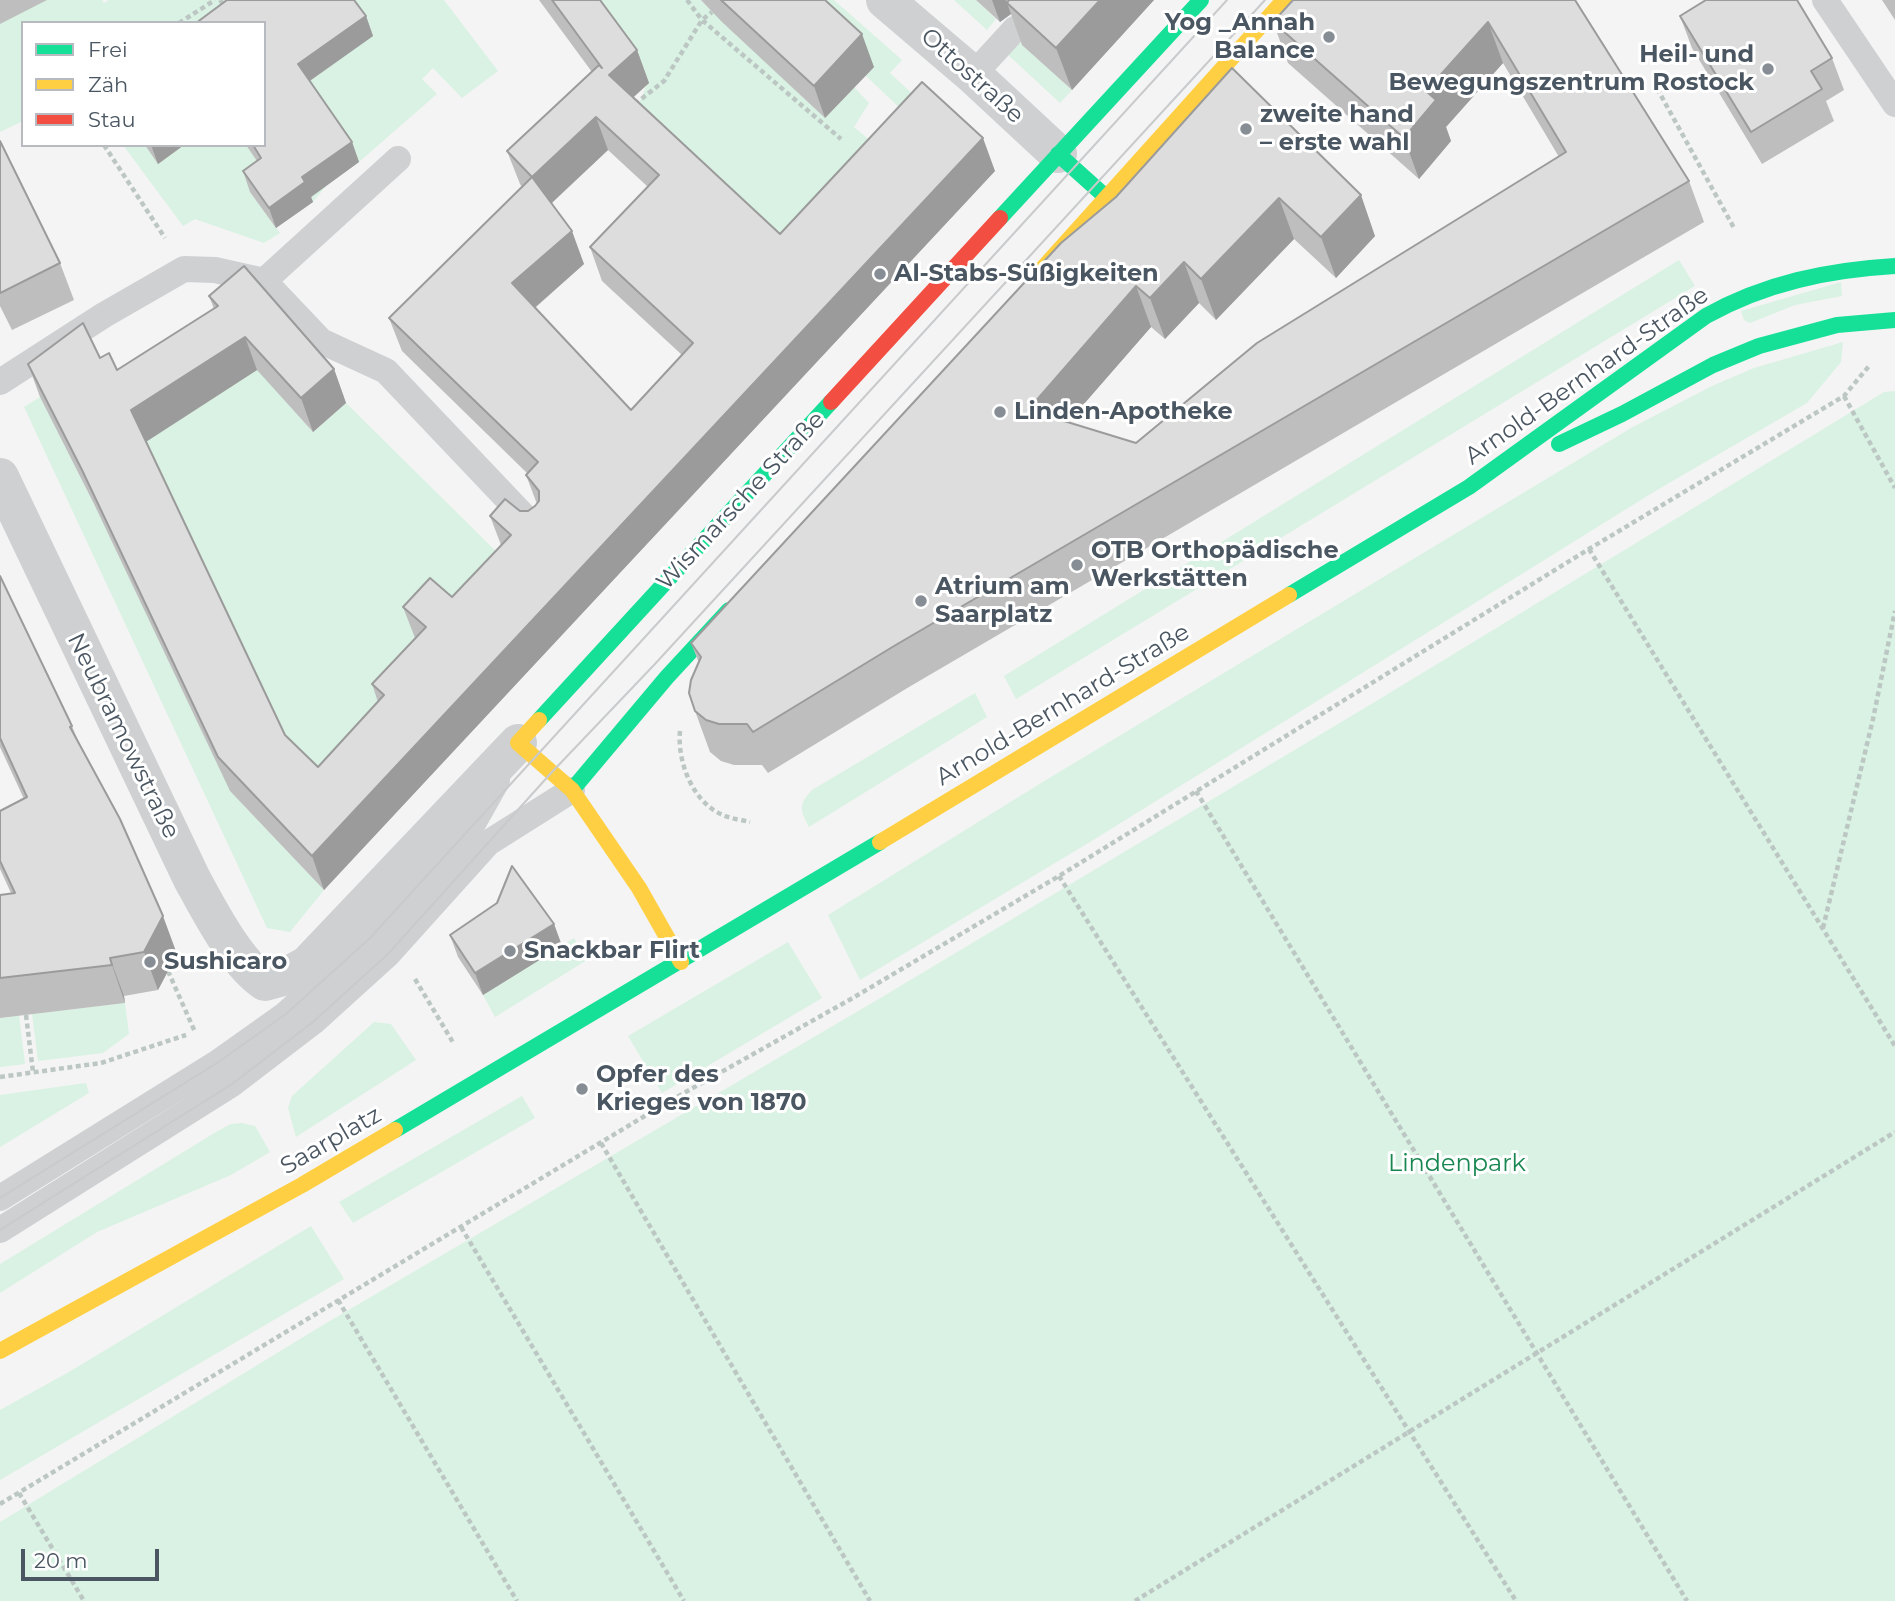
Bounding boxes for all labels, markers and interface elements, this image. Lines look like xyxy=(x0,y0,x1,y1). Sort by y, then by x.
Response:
place label: Yog _Annah Balance xyxy=(1165,9,1315,65)
legend xyxy=(21,21,266,147)
street label: Ottostraße xyxy=(915,22,1029,130)
marker: Yog _Annah Balance xyxy=(1321,29,1337,45)
text: Frei xyxy=(88,37,128,62)
place label: Heil- und Bewegungszentrum Rostock xyxy=(1388,41,1754,97)
marker: Heil- und Bewegungszentrum Rostock xyxy=(1760,61,1776,77)
text: Zäh xyxy=(88,72,128,97)
place label: zweite hand – erste wahl xyxy=(1260,101,1414,157)
text: Stau xyxy=(88,107,136,132)
marker: zweite hand – erste wahl xyxy=(1238,121,1254,137)
place label: Al-Stabs-Süßigkeiten xyxy=(894,260,1159,288)
marker: Al-Stabs-Süßigkeiten xyxy=(872,266,888,282)
street label: Arnold-Bernhard-Straße xyxy=(1460,281,1714,471)
place label: Linden-Apotheke xyxy=(1014,398,1233,426)
marker: Linden-Apotheke xyxy=(992,404,1008,420)
street label: Wismarsche Straße xyxy=(651,406,831,596)
place label: OTB Orthopädische Werkstätten xyxy=(1091,537,1339,593)
marker: OTB Orthopädische Werkstätten xyxy=(1069,557,1085,573)
place label: Atrium am Saarplatz xyxy=(935,573,1070,629)
marker: Atrium am Saarplatz xyxy=(913,593,929,609)
street label: Arnold-Bernhard-Straße xyxy=(931,618,1195,792)
street label: Neubramowstraße xyxy=(61,629,185,843)
place label: Snackbar Flirt xyxy=(524,937,700,965)
marker: Snackbar Flirt xyxy=(502,943,518,959)
place label: Sushicaro xyxy=(164,948,287,976)
marker: Sushicaro xyxy=(142,954,158,970)
place label: Opfer des Krieges von 1870 xyxy=(596,1061,807,1117)
marker: Opfer des Krieges von 1870 xyxy=(574,1081,590,1097)
street label: Saarplatz xyxy=(276,1101,386,1181)
park label: Lindenpark xyxy=(1388,1150,1526,1178)
scale bar xyxy=(24,1534,163,1578)
text: 20 m xyxy=(34,1548,88,1573)

